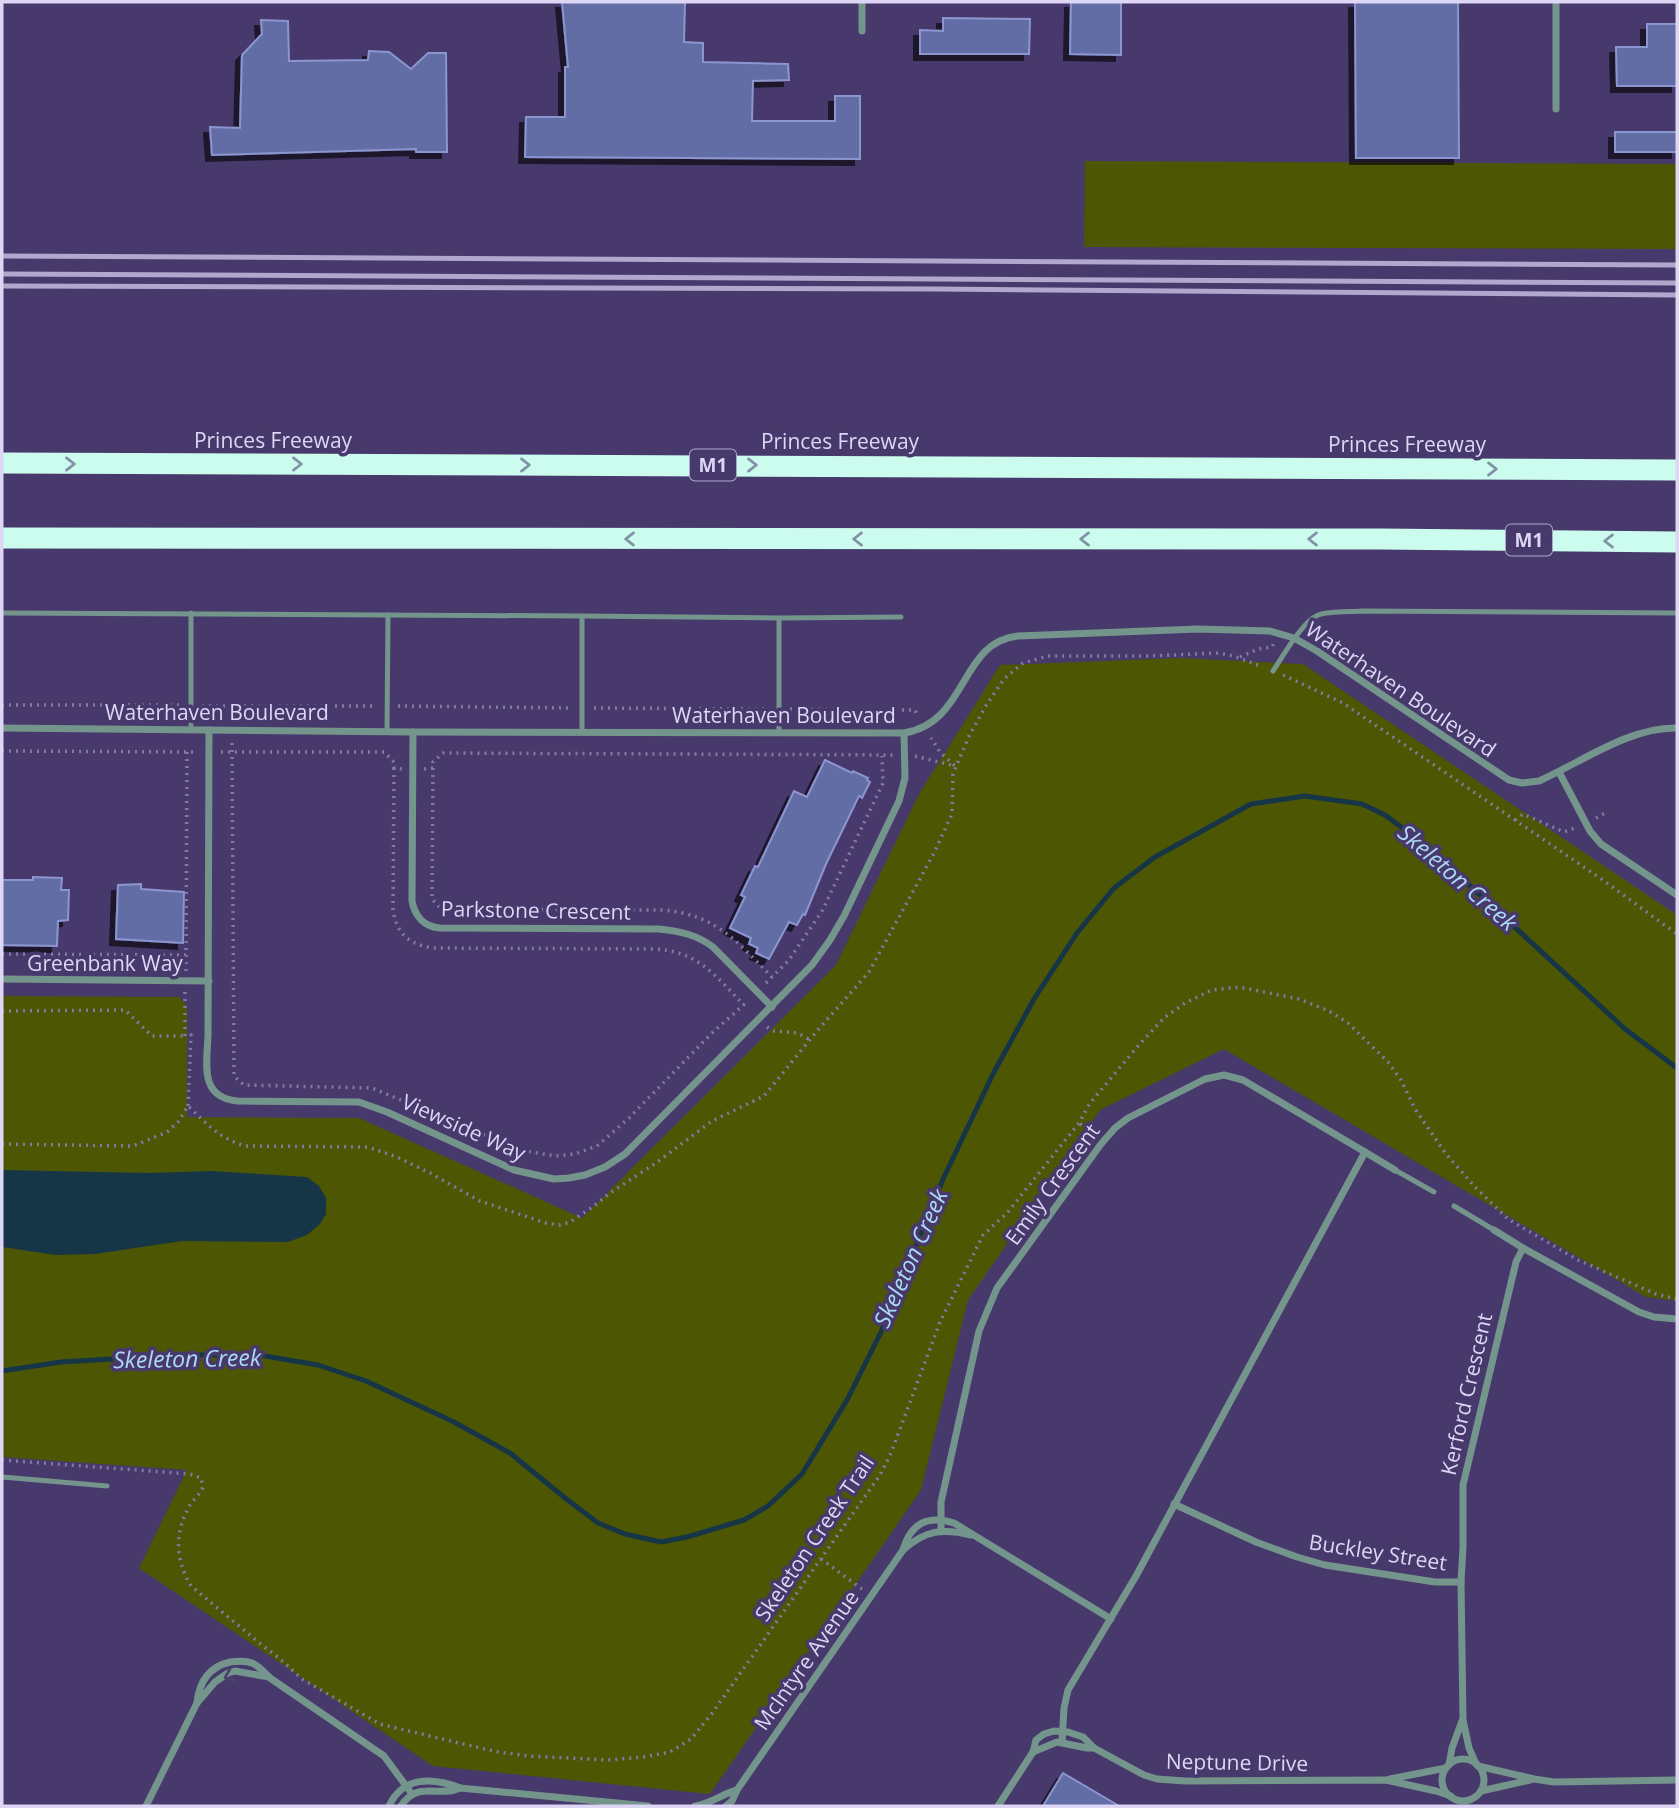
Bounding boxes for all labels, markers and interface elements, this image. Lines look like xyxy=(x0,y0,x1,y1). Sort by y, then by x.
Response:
street label: Princes Freeway xyxy=(194,426,353,454)
street label: Princes Freeway xyxy=(761,427,920,455)
street label: Princes Freeway xyxy=(1328,430,1487,458)
road number: M1 xyxy=(690,450,736,480)
one-way arrow xyxy=(65,456,76,472)
one-way arrow xyxy=(293,456,303,472)
one-way arrow xyxy=(520,457,531,473)
one-way arrow xyxy=(748,457,758,473)
one-way arrow xyxy=(1487,461,1498,477)
road number: M1 xyxy=(1506,524,1552,555)
one-way arrow xyxy=(624,531,635,547)
one-way arrow xyxy=(852,531,862,547)
one-way arrow xyxy=(1079,531,1090,547)
one-way arrow xyxy=(1307,531,1317,547)
one-way arrow xyxy=(1603,533,1614,549)
street label: Waterhaven Boulevard xyxy=(1300,615,1502,763)
street label: Waterhaven Boulevard xyxy=(105,698,329,726)
street label: Waterhaven Boulevard xyxy=(672,701,896,729)
water label: Skeleton Creek xyxy=(1392,816,1525,938)
street label: Parkstone Crescent xyxy=(441,894,631,926)
street label: Greenbank Way xyxy=(27,949,183,977)
street label: Viewside Way xyxy=(398,1087,531,1167)
street label: Emily Crescent xyxy=(998,1118,1106,1250)
water label: Skeleton Creek xyxy=(865,1183,955,1332)
street label: Kerford Crescent xyxy=(1434,1310,1498,1478)
water label: Skeleton Creek xyxy=(113,1341,262,1375)
street label: Skeleton Creek Trail xyxy=(748,1450,880,1626)
street label: Buckley Street xyxy=(1307,1527,1449,1577)
street label: McIntyre Avenue xyxy=(747,1585,865,1735)
one-way arrow xyxy=(224,1667,236,1681)
street label: Neptune Drive xyxy=(1166,1747,1308,1777)

